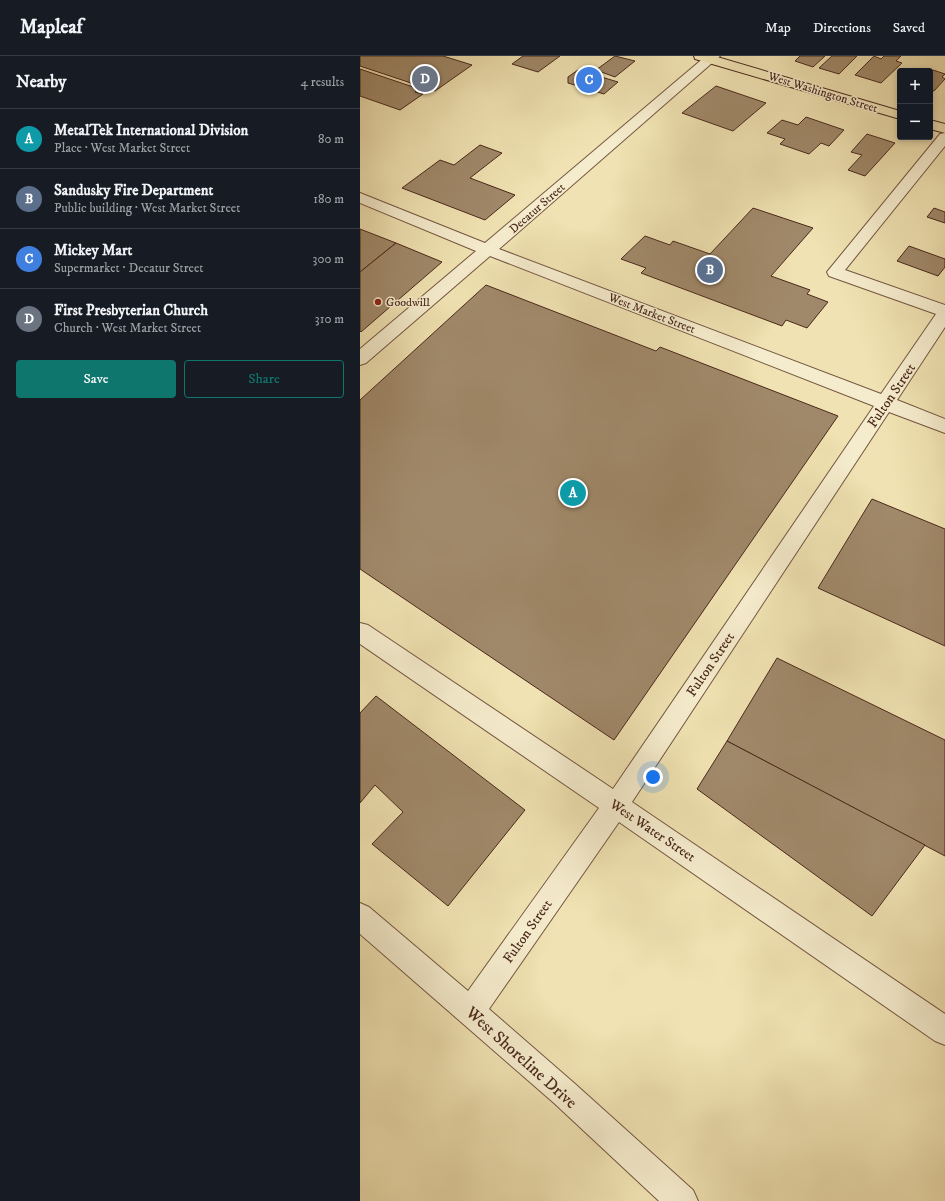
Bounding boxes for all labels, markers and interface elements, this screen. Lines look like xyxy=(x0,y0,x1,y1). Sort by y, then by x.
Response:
text: Mapleaf xyxy=(20,16,83,39)
text: Map xyxy=(765,19,791,37)
text: Directions xyxy=(813,19,871,37)
text: Saved xyxy=(893,19,925,37)
pin: D xyxy=(412,64,438,94)
pin: C xyxy=(576,65,602,95)
street label: West Washington Street xyxy=(765,68,880,116)
map controls xyxy=(897,68,933,140)
button: + xyxy=(897,68,933,104)
text: Nearby xyxy=(16,71,66,93)
text: 4 results xyxy=(301,74,344,90)
button: − xyxy=(897,104,933,140)
text: MetalTek International Division xyxy=(54,121,248,140)
text: A xyxy=(25,131,33,147)
text: 80 m xyxy=(318,131,344,147)
text: Place · West Market Street xyxy=(54,140,190,156)
street label: Decatur Street xyxy=(506,180,568,237)
text: Sandusky Fire Department xyxy=(54,181,213,200)
text: B xyxy=(25,191,33,207)
text: 180 m xyxy=(313,191,344,207)
text: Public building · West Market Street xyxy=(54,200,240,216)
text: Mickey Mart xyxy=(54,241,132,260)
text: C xyxy=(25,251,33,267)
text: 300 m xyxy=(313,251,344,267)
pin: B xyxy=(697,255,723,285)
text: Supermarket · Decatur Street xyxy=(54,260,204,276)
street label: West Market Street xyxy=(605,290,698,337)
place label: Goodwill xyxy=(386,295,430,310)
marker: Goodwill xyxy=(373,297,383,307)
text: First Presbyterian Church xyxy=(54,301,208,320)
text: D xyxy=(24,311,34,327)
text: 310 m xyxy=(315,311,344,327)
text: Church · West Market Street xyxy=(54,320,201,336)
street label: Fulton Street xyxy=(864,359,920,431)
button: Save xyxy=(16,360,176,398)
button: Share xyxy=(184,360,344,398)
pin: A xyxy=(560,478,586,508)
street label: Fulton Street xyxy=(683,628,739,700)
your location xyxy=(643,767,663,787)
street label: West Water Street xyxy=(605,795,699,866)
street label: Fulton Street xyxy=(499,896,557,967)
street label: West Shoreline Drive xyxy=(460,1001,582,1114)

